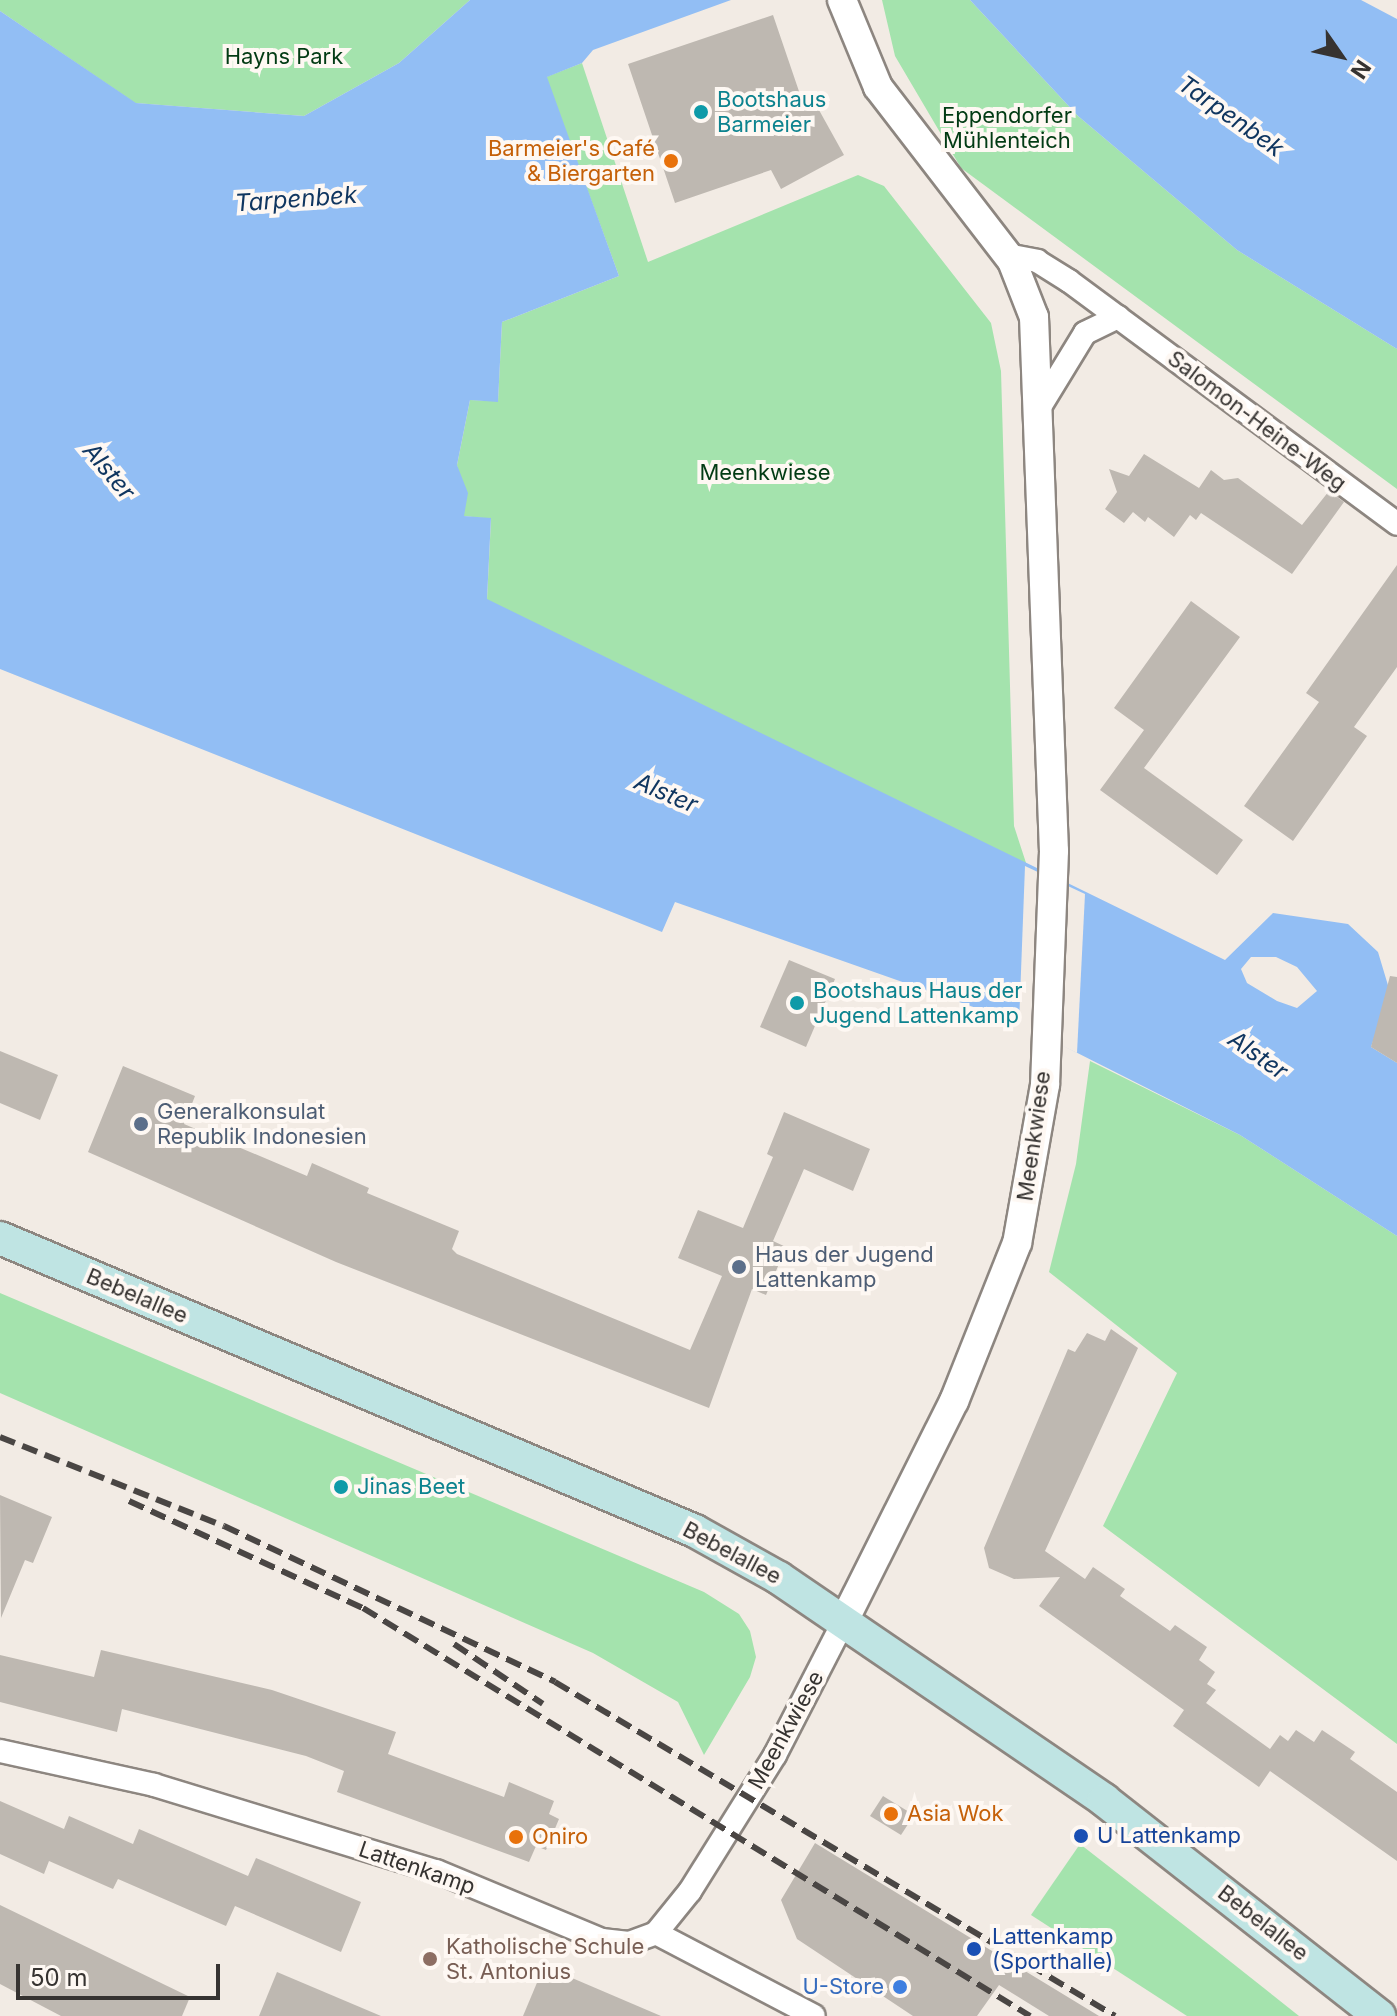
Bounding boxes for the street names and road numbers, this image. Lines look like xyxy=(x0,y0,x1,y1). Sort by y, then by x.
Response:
street label: Salomon-Heine-Weg xyxy=(1162,345,1352,497)
street label: Meenkwiese xyxy=(1012,1069,1056,1203)
street label: Bebelallee xyxy=(82,1263,192,1329)
street label: Bebelallee xyxy=(678,1516,786,1590)
street label: Meenkwiese xyxy=(743,1666,829,1794)
street label: Lattenkamp xyxy=(355,1836,479,1900)
street label: Bebelallee xyxy=(1213,1880,1313,1966)

